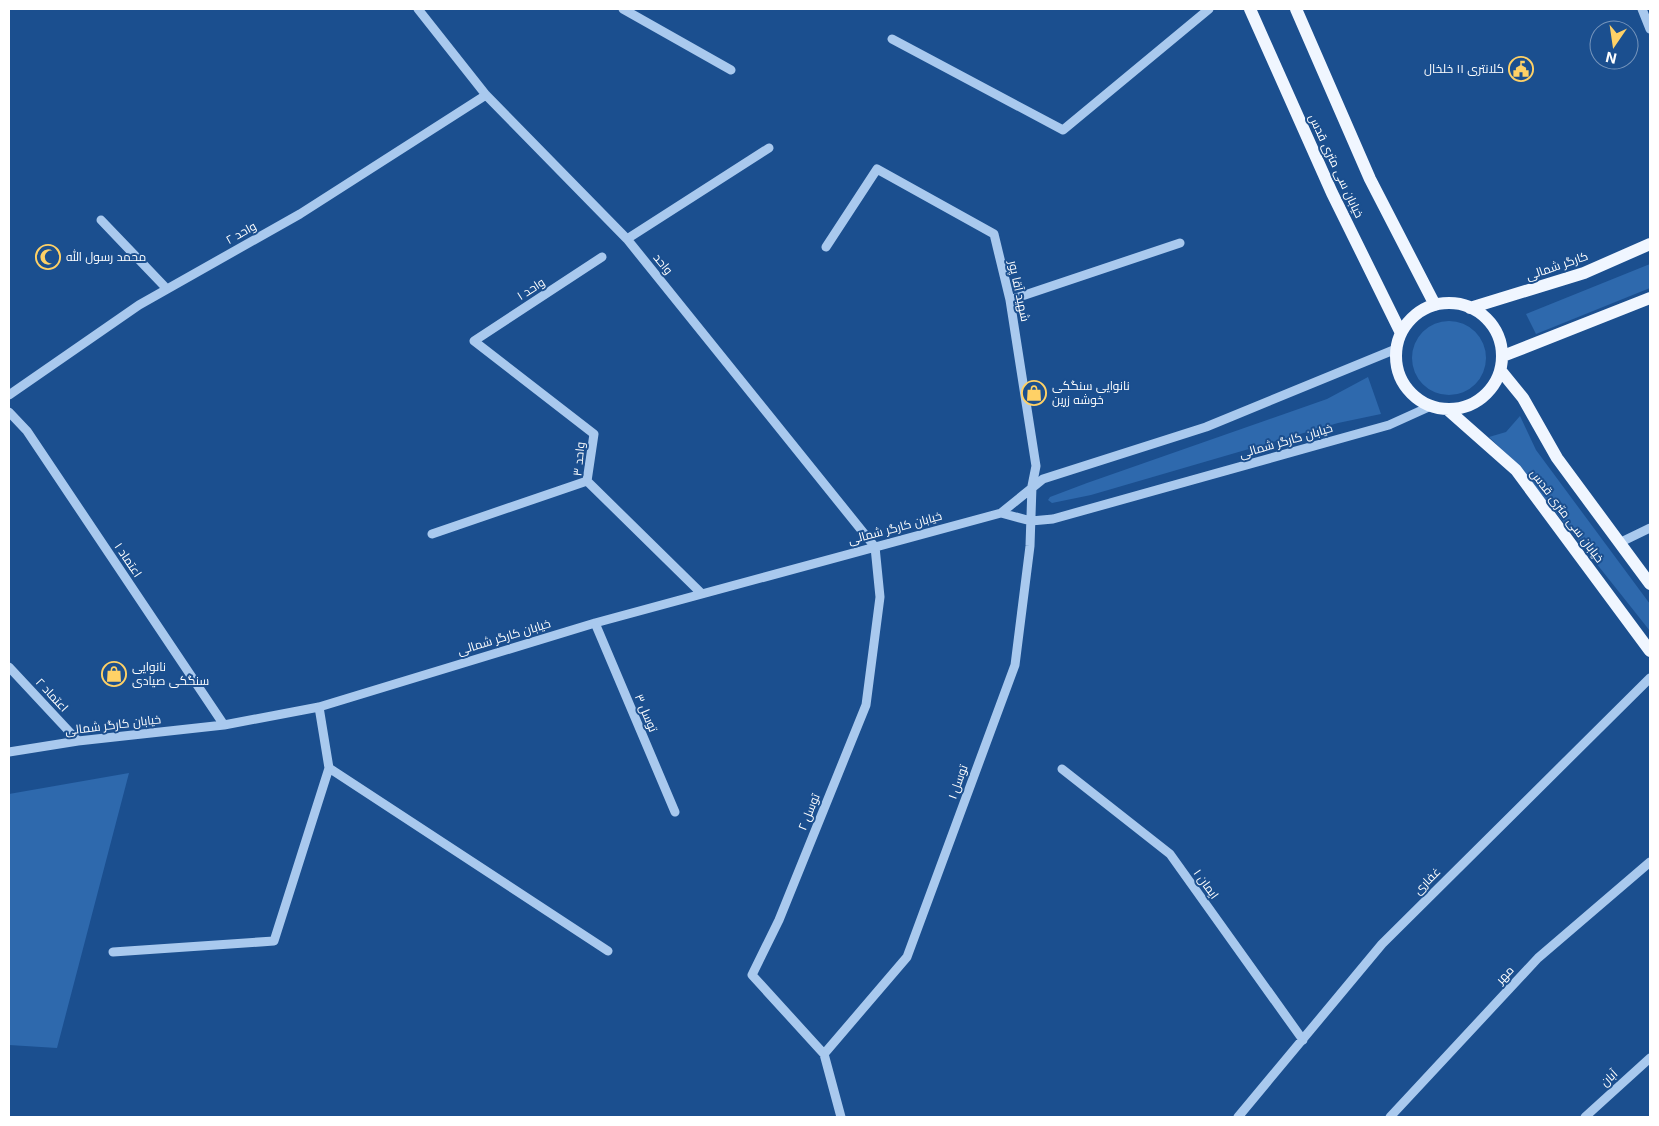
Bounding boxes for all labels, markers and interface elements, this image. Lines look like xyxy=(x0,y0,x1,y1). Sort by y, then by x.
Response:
north arrow xyxy=(1589,20,1639,70)
text: N xyxy=(1604,49,1618,68)
public building icon: کلانتری ۱۱ خلخال xyxy=(1508,56,1534,82)
place label: کلانتری ۱۱ خلخال xyxy=(1424,61,1504,76)
street label: خیابان سی متری قدس xyxy=(1306,111,1367,220)
street label: واحد ۲ xyxy=(223,218,259,247)
mosque icon: محمد رسول الله xyxy=(35,244,61,270)
street label: کارگر شمالی xyxy=(1524,248,1590,283)
place label: محمد رسول الله xyxy=(66,249,146,264)
street label: واحد xyxy=(650,250,676,277)
street label: شهید آقا پور xyxy=(1004,258,1033,323)
street label: واحد ۱ xyxy=(514,274,547,303)
place label: نانوایی سنگکی خوشه زرین xyxy=(1052,378,1130,407)
shop icon: نانوایی سنگکی خوشه زرین xyxy=(1021,380,1047,406)
street label: خیابان کارگر شمالی xyxy=(1237,420,1334,461)
street label: واحد ۳ xyxy=(569,441,588,477)
street label: خیابان سی متری قدس xyxy=(1527,466,1607,565)
street label: خیابان کارگر شمالی xyxy=(846,508,943,547)
street label: اعتماد ۱ xyxy=(111,540,145,580)
street label: خیابان کارگر شمالی xyxy=(455,615,552,658)
place label: نانوایی سنگکی صیادی xyxy=(132,659,209,688)
shop icon: نانوایی سنگکی صیادی xyxy=(101,661,127,687)
street label: اعتماد ۲ xyxy=(33,675,72,715)
street label: توسل ۳ xyxy=(632,691,661,735)
street label: خیابان کارگر شمالی xyxy=(64,711,162,738)
street label: توسل ۱ xyxy=(944,762,971,801)
street label: توسل ۲ xyxy=(794,791,823,832)
street label: غفاری xyxy=(1410,864,1443,897)
street label: ایمان ۱ xyxy=(1191,866,1222,902)
street label: مهر xyxy=(1492,963,1517,988)
street label: آبان xyxy=(1597,1066,1621,1089)

